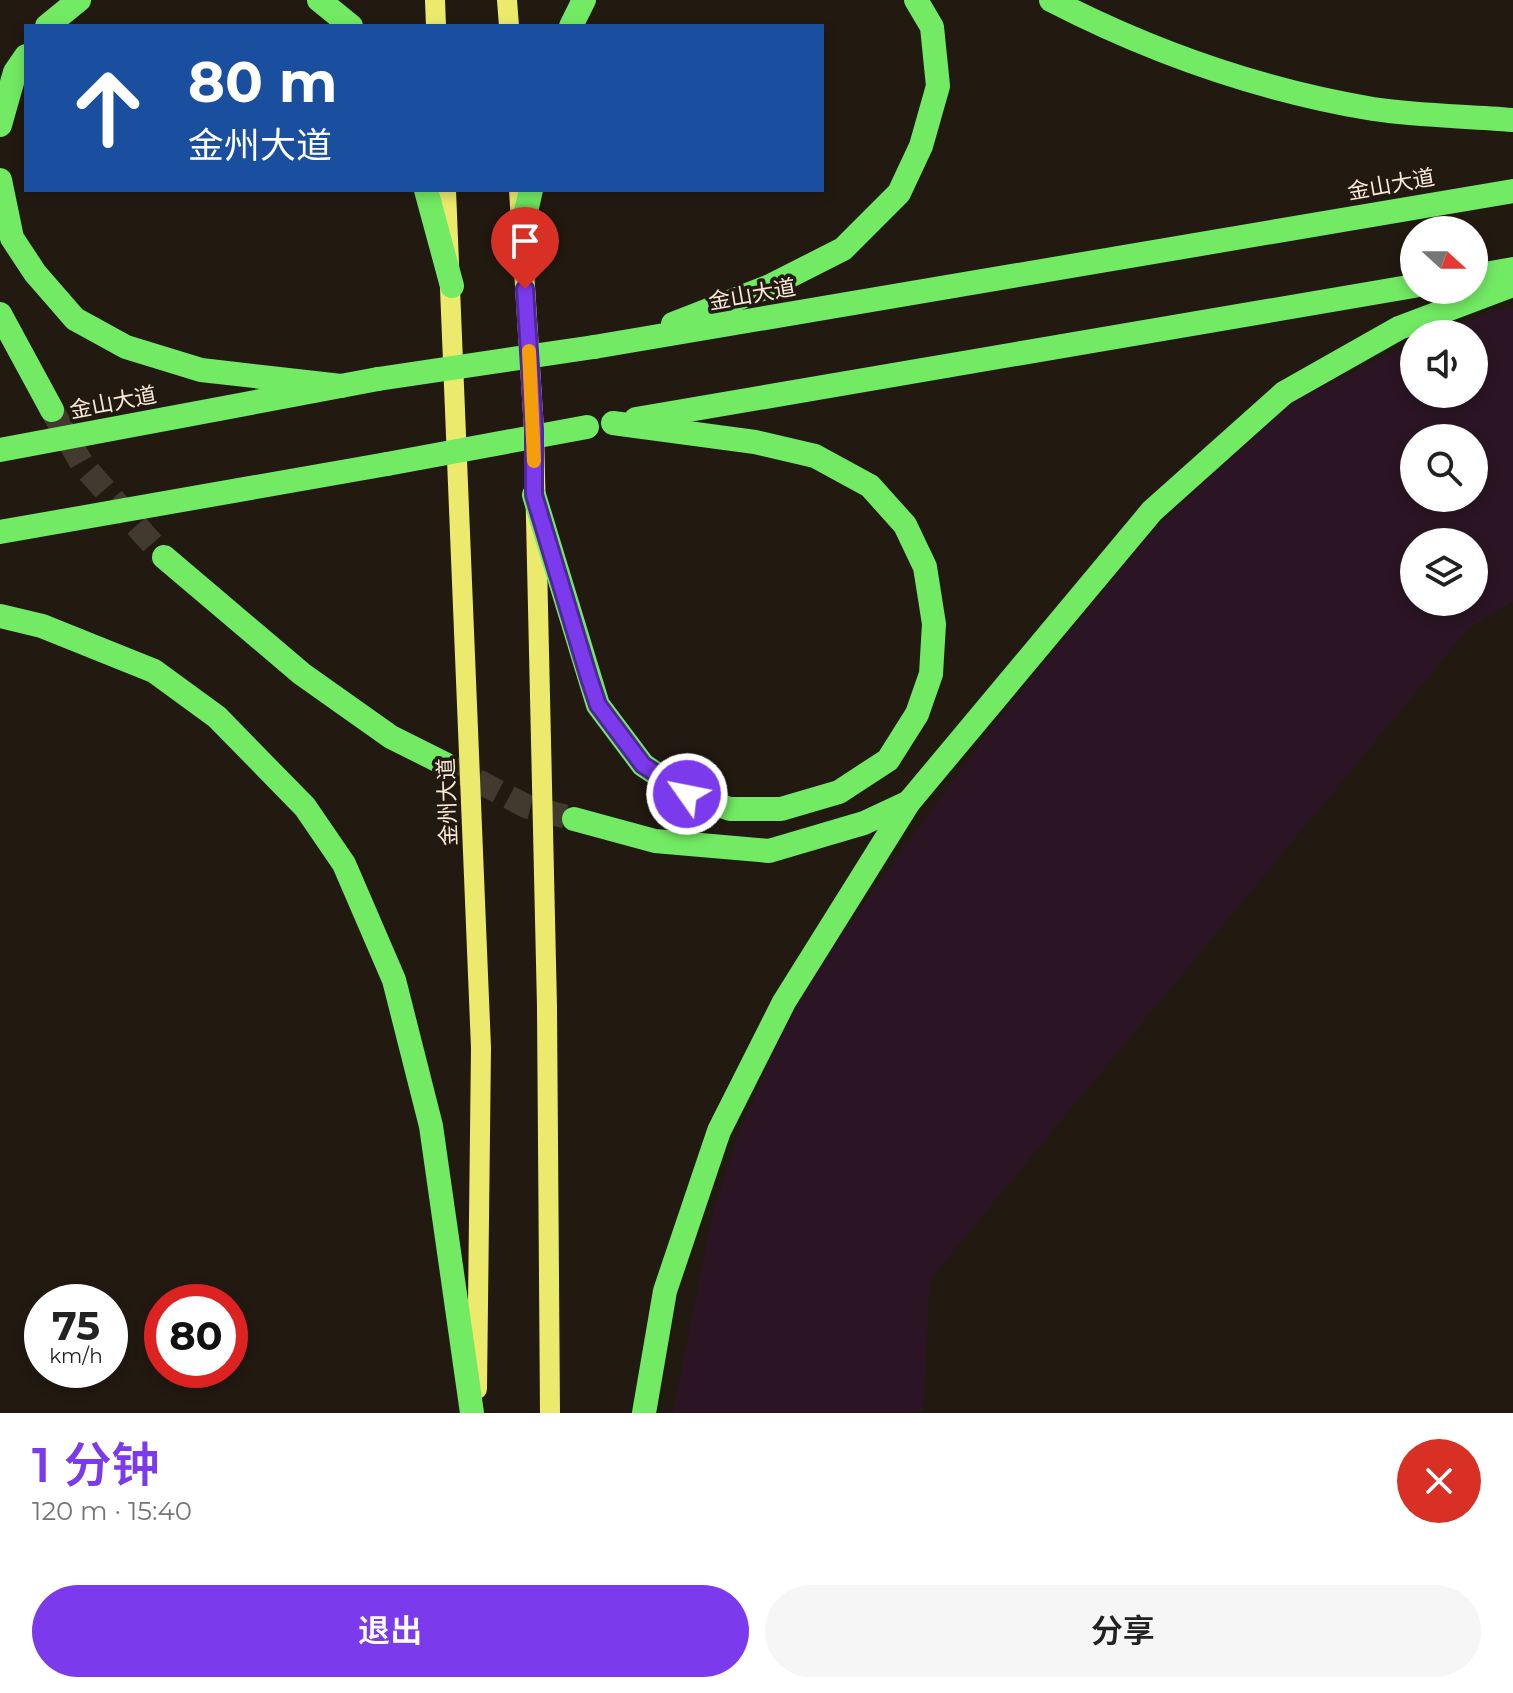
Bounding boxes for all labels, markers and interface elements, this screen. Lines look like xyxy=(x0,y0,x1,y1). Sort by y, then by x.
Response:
text: 80 m xyxy=(188,48,338,116)
icon: ahead xyxy=(56,56,160,160)
text: 金州大道 xyxy=(188,123,332,167)
street label: 金山大道 xyxy=(1345,164,1437,205)
pin xyxy=(491,207,559,289)
north arrow xyxy=(1400,216,1488,304)
map controls xyxy=(1400,216,1488,616)
icon: arrive xyxy=(503,219,547,263)
street label: 金山大道 xyxy=(706,274,798,315)
button: sound xyxy=(1400,320,1488,408)
street label: 金山大道 xyxy=(67,381,159,424)
button: search xyxy=(1400,424,1488,512)
button: layers xyxy=(1400,528,1488,616)
position arrow xyxy=(645,752,729,836)
street label: 金州大道 xyxy=(432,758,463,846)
speed limit sign: 80 xyxy=(144,1284,248,1388)
text: 75 xyxy=(52,1301,100,1350)
text: km/h xyxy=(49,1344,103,1368)
text: 1 分钟 xyxy=(32,1436,160,1494)
button: close xyxy=(1397,1439,1481,1523)
text: 120 m · 15:40 xyxy=(32,1495,192,1527)
button: 退出 xyxy=(32,1585,749,1677)
button: 分享 xyxy=(765,1585,1481,1677)

